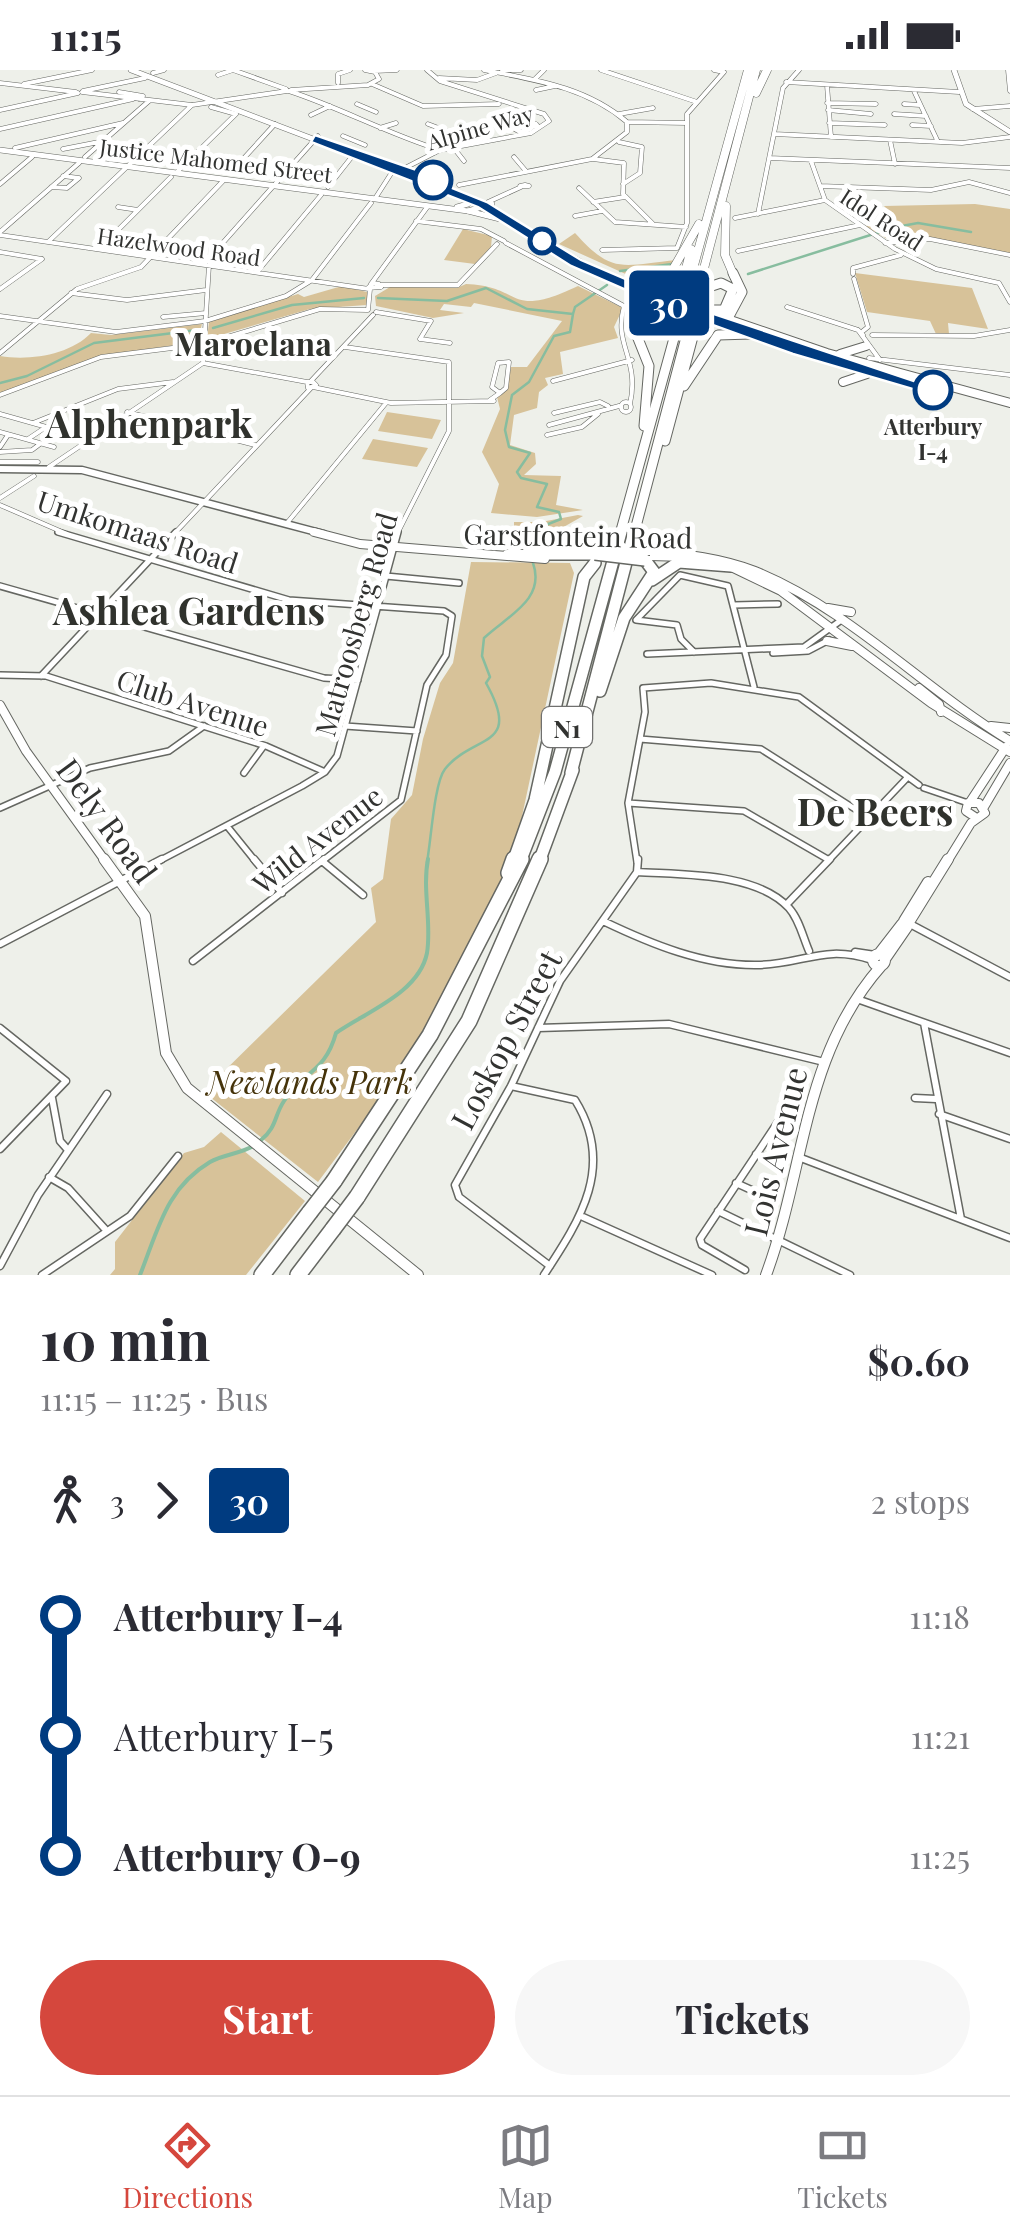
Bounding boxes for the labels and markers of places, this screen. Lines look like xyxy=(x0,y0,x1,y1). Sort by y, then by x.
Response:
unlabelled marker xyxy=(414,161,452,199)
unlabelled marker xyxy=(529,228,555,254)
marker: Atterbury I-4 xyxy=(914,371,952,409)
place label: Atterbury I-4 xyxy=(883,411,983,466)

